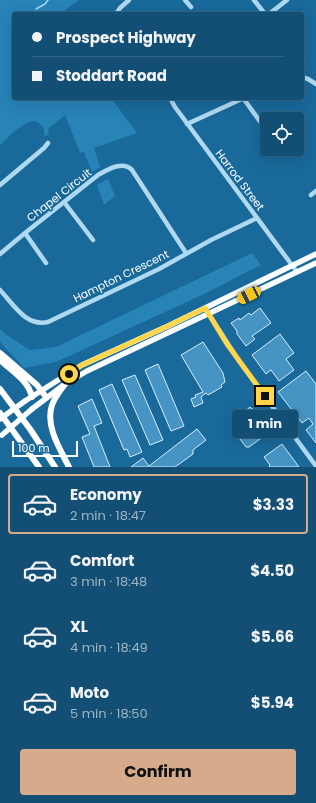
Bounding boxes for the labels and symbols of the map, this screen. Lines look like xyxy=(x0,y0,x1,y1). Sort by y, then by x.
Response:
street label: Harrod Street xyxy=(212,146,268,214)
street label: Chapel Circuit xyxy=(23,164,95,226)
street label: Hampton Crescent xyxy=(71,246,171,306)
car xyxy=(236,284,262,306)
route start xyxy=(60,365,78,383)
route end xyxy=(256,387,274,405)
callout: 1 min xyxy=(232,410,298,438)
scale bar xyxy=(12,439,78,458)

